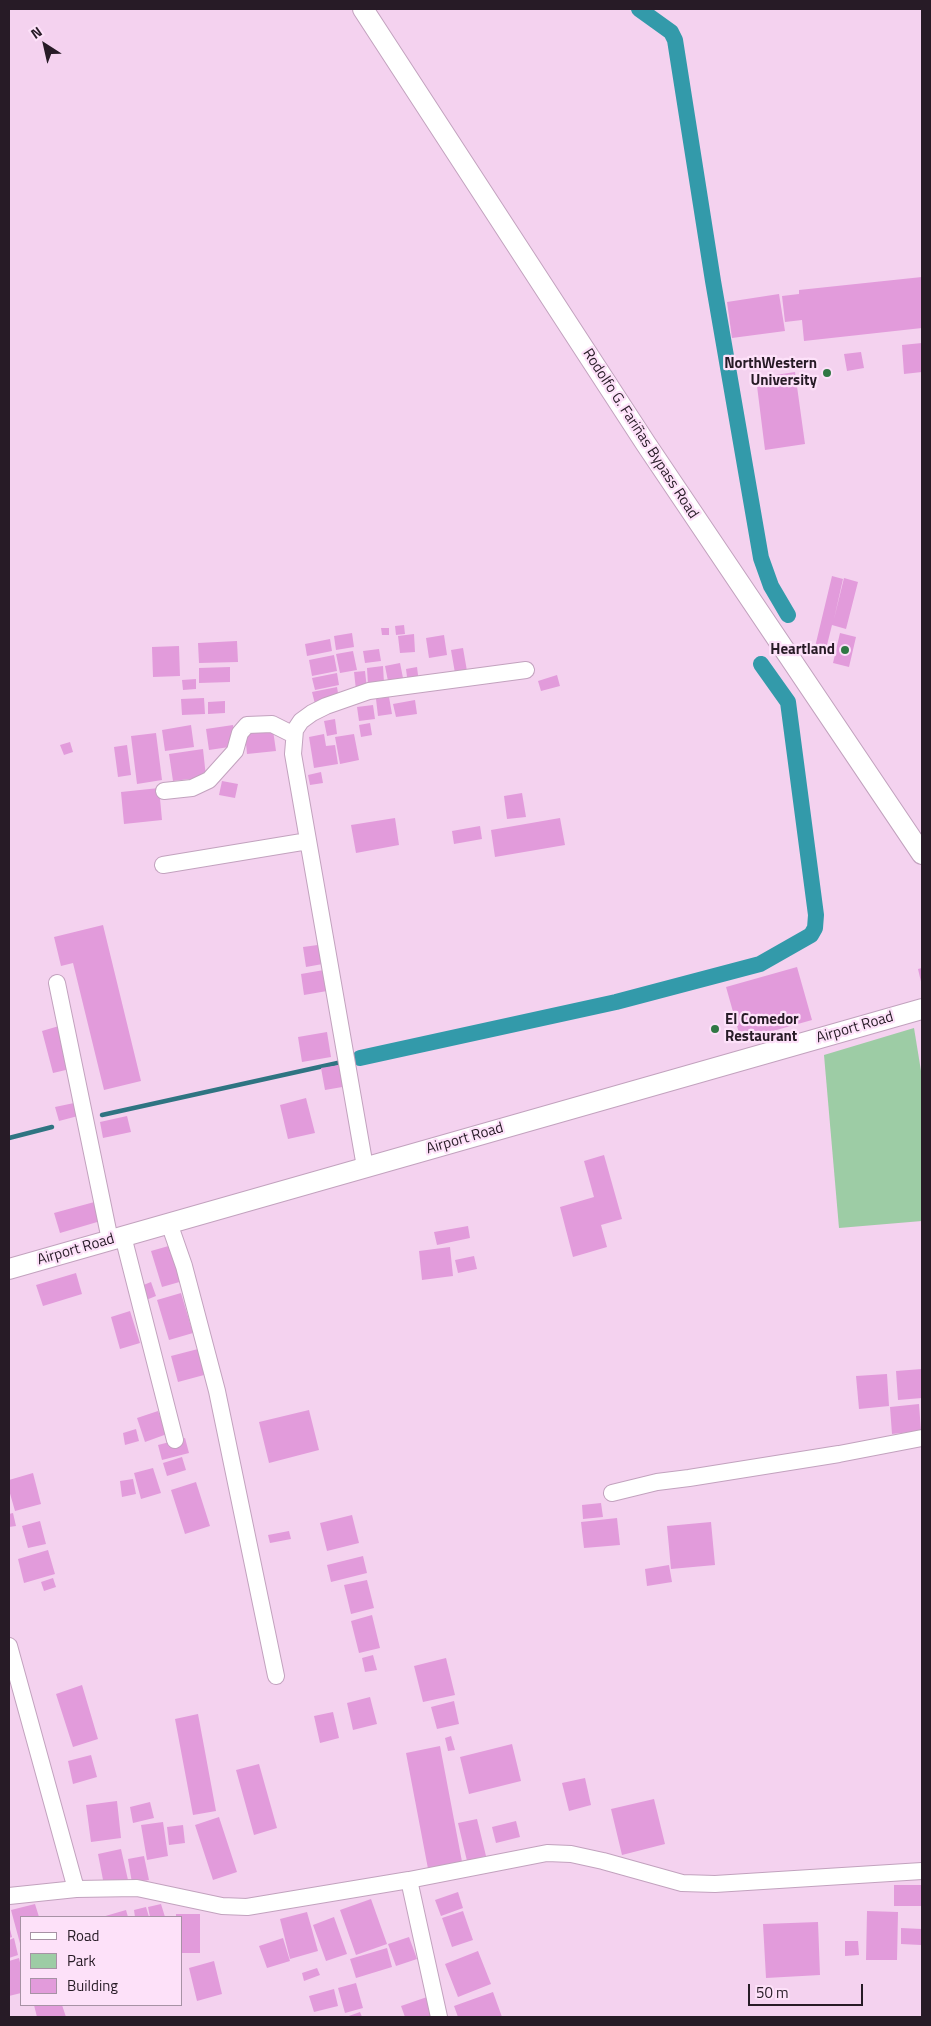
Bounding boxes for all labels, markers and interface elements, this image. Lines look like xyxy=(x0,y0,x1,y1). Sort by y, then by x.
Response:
north arrow xyxy=(20,20,70,70)
text: N xyxy=(26,21,46,44)
street label: Rodolfo G. Fariñas Bypass Road xyxy=(578,346,702,522)
place label: NorthWestern University xyxy=(724,355,817,390)
marker: NorthWestern University xyxy=(821,367,833,379)
place label: Heartland xyxy=(770,641,835,659)
marker: Heartland xyxy=(839,644,851,656)
street label: Airport Road xyxy=(814,1008,896,1048)
place label: El Comedor Restaurant xyxy=(725,1011,799,1046)
marker: El Comedor Restaurant xyxy=(709,1023,721,1035)
street label: Airport Road xyxy=(424,1119,506,1159)
street label: Airport Road xyxy=(35,1230,117,1270)
legend xyxy=(20,1916,182,2006)
text: Road xyxy=(67,1924,99,1947)
text: Park xyxy=(67,1949,96,1972)
text: Building xyxy=(67,1974,118,1997)
scale bar xyxy=(751,1974,866,2006)
text: 50 m xyxy=(756,1981,789,2004)

